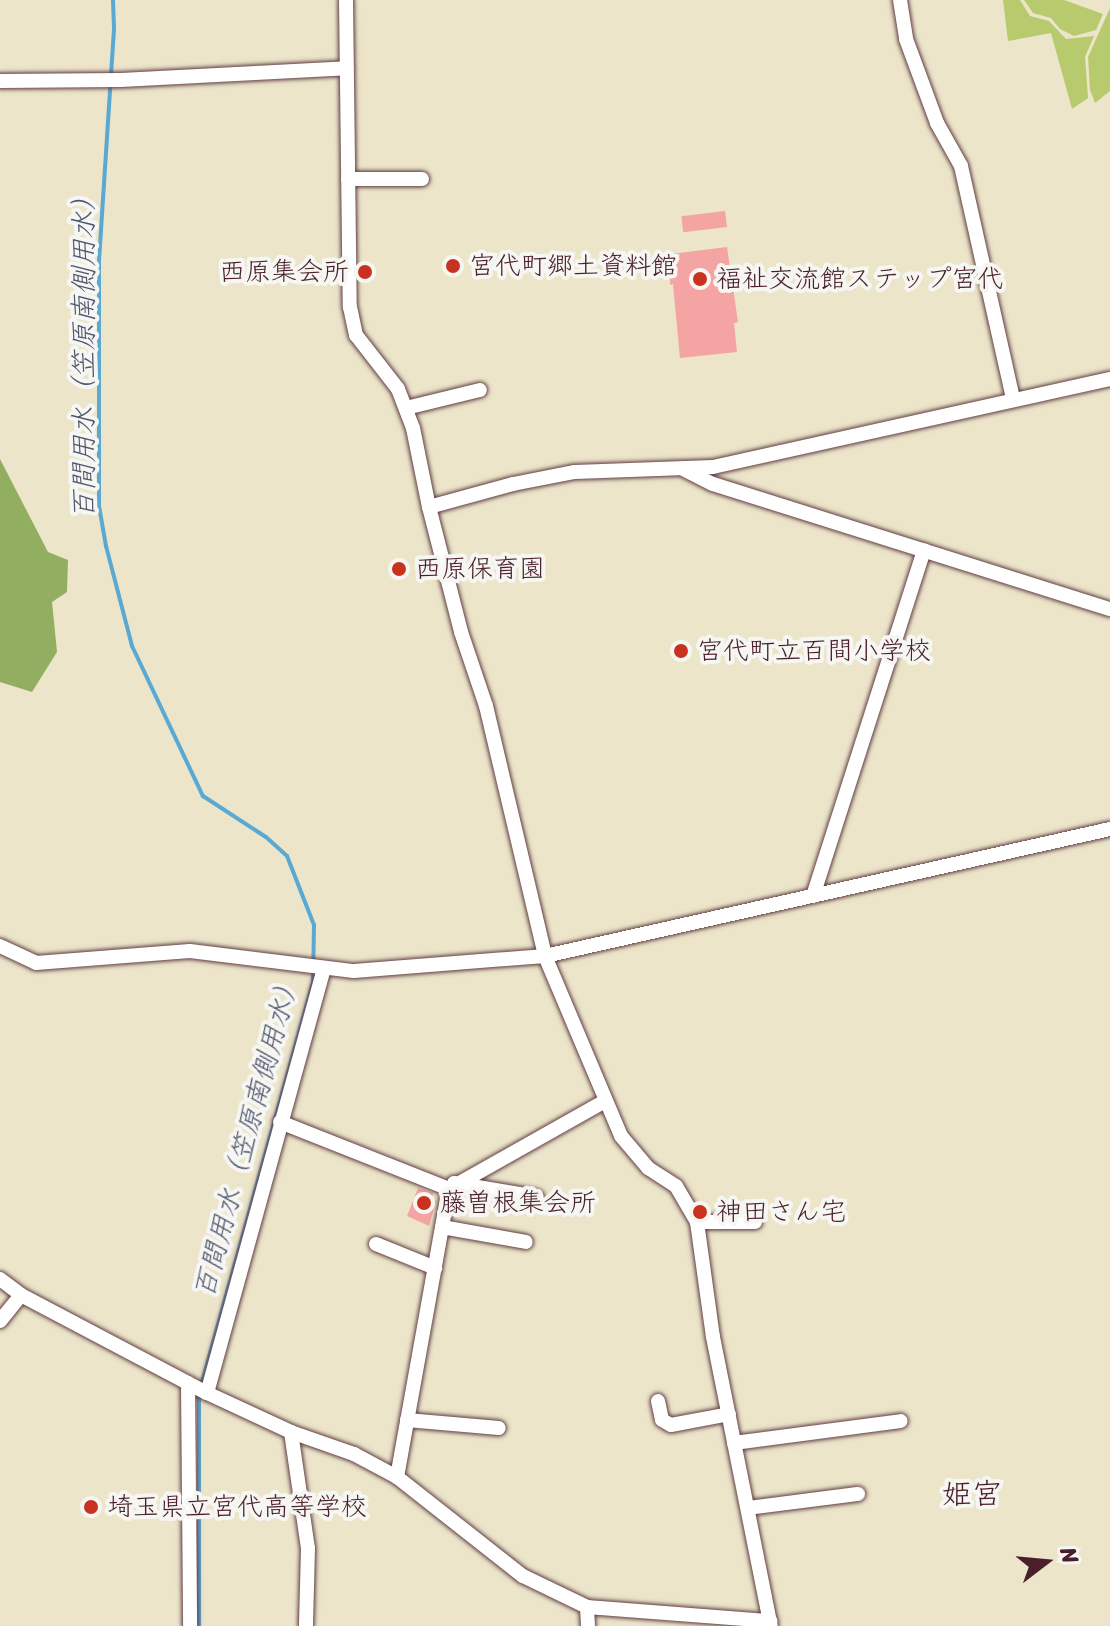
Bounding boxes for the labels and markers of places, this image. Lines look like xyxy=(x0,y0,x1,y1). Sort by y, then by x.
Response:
place label: 宮代町郷土資料館 xyxy=(469,250,677,282)
place label: 西原集会所 xyxy=(219,256,349,288)
marker: 宮代町郷土資料館 xyxy=(444,257,462,275)
marker: 西原集会所 xyxy=(356,263,374,281)
place label: 福祉交流館ステップ宮代 xyxy=(716,263,1002,295)
marker: 福祉交流館ステップ宮代 xyxy=(691,270,709,288)
place label: 西原保育園 xyxy=(415,553,545,585)
marker: 西原保育園 xyxy=(390,560,408,578)
place label: 宮代町立百間小学校 xyxy=(697,635,931,667)
marker: 宮代町立百間小学校 xyxy=(672,642,690,660)
place label: 藤曽根集会所 xyxy=(440,1187,596,1219)
marker: 藤曽根集会所 xyxy=(415,1194,433,1212)
place label: 神田さん宅 xyxy=(716,1196,846,1228)
marker: 神田さん宅 xyxy=(691,1203,709,1221)
place label: 埼玉県立宮代高等学校 xyxy=(107,1491,367,1523)
marker: 埼玉県立宮代高等学校 xyxy=(82,1498,100,1516)

